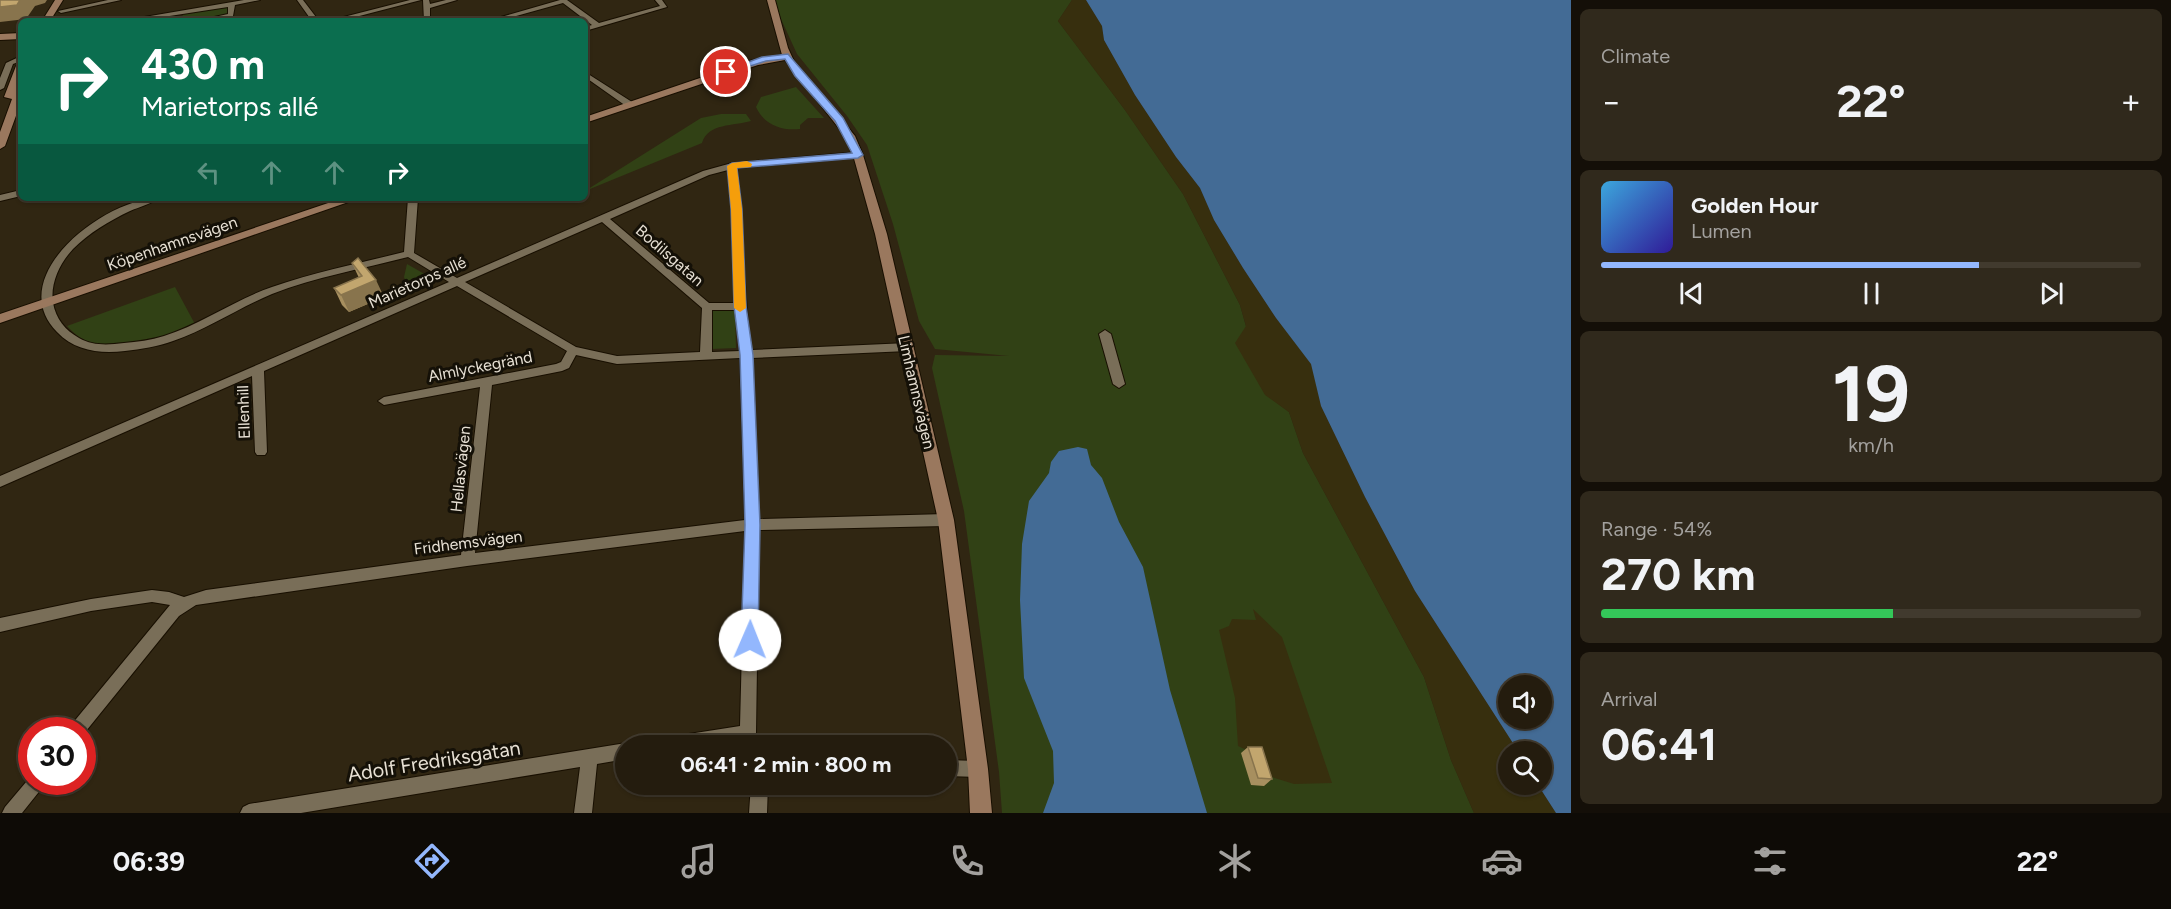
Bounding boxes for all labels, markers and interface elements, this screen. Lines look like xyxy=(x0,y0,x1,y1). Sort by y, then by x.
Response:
text: 430 m xyxy=(141,39,265,90)
icon: right xyxy=(42,42,120,120)
text: Climate xyxy=(1601,44,1670,68)
pin xyxy=(700,46,751,97)
icon: arrive xyxy=(709,55,742,88)
text: 22° xyxy=(1836,74,1906,128)
text: − xyxy=(1601,82,1622,121)
text: + xyxy=(2120,82,2141,121)
text: Marietorps allé xyxy=(141,90,318,123)
icon: left xyxy=(192,156,225,189)
icon: ahead xyxy=(255,156,288,189)
icon: ahead xyxy=(318,156,351,189)
icon: right xyxy=(381,156,414,189)
text: Golden Hour xyxy=(1691,192,1819,219)
street label: Köpenhamnsvägen xyxy=(104,212,240,275)
text: Lumen xyxy=(1691,219,1752,243)
street label: Bodilsgatan xyxy=(632,221,708,290)
street label: Marietorps allé xyxy=(365,252,469,313)
icon: previous xyxy=(1675,277,1708,310)
icon: pause xyxy=(1855,277,1888,310)
icon: next xyxy=(2035,277,2068,310)
street label: Limhamnsvägen xyxy=(894,333,939,451)
street label: Almlyckegränd xyxy=(426,347,534,386)
text: 19 xyxy=(1832,347,1910,441)
street label: Ellenhill xyxy=(233,385,254,439)
street label: Hellasvägen xyxy=(447,425,474,513)
text: km/h xyxy=(1848,433,1894,457)
text: Range · 54% xyxy=(1601,517,1712,541)
street label: Fridhemsvägen xyxy=(413,526,524,559)
text: 270 km xyxy=(1601,547,1755,601)
position arrow xyxy=(718,608,782,672)
map controls xyxy=(1498,675,1552,795)
button: sound xyxy=(1498,675,1552,729)
text: Arrival xyxy=(1601,687,1657,711)
speed limit sign: 30 xyxy=(18,717,96,795)
text: 06:41 xyxy=(1601,717,1717,771)
street label: Adolf Fredriksgatan xyxy=(346,735,522,787)
button: search xyxy=(1498,741,1552,795)
text: 06:41 · 2 min · 800 m xyxy=(680,751,892,778)
icon: directions xyxy=(411,840,453,882)
icon: music xyxy=(678,840,720,882)
icon: phone xyxy=(946,840,988,882)
icon: climate xyxy=(1214,840,1256,882)
icon: car xyxy=(1481,840,1523,882)
icon: filters xyxy=(1749,840,1791,882)
text: 06:39 xyxy=(113,845,185,878)
text: 22° xyxy=(2017,845,2058,878)

